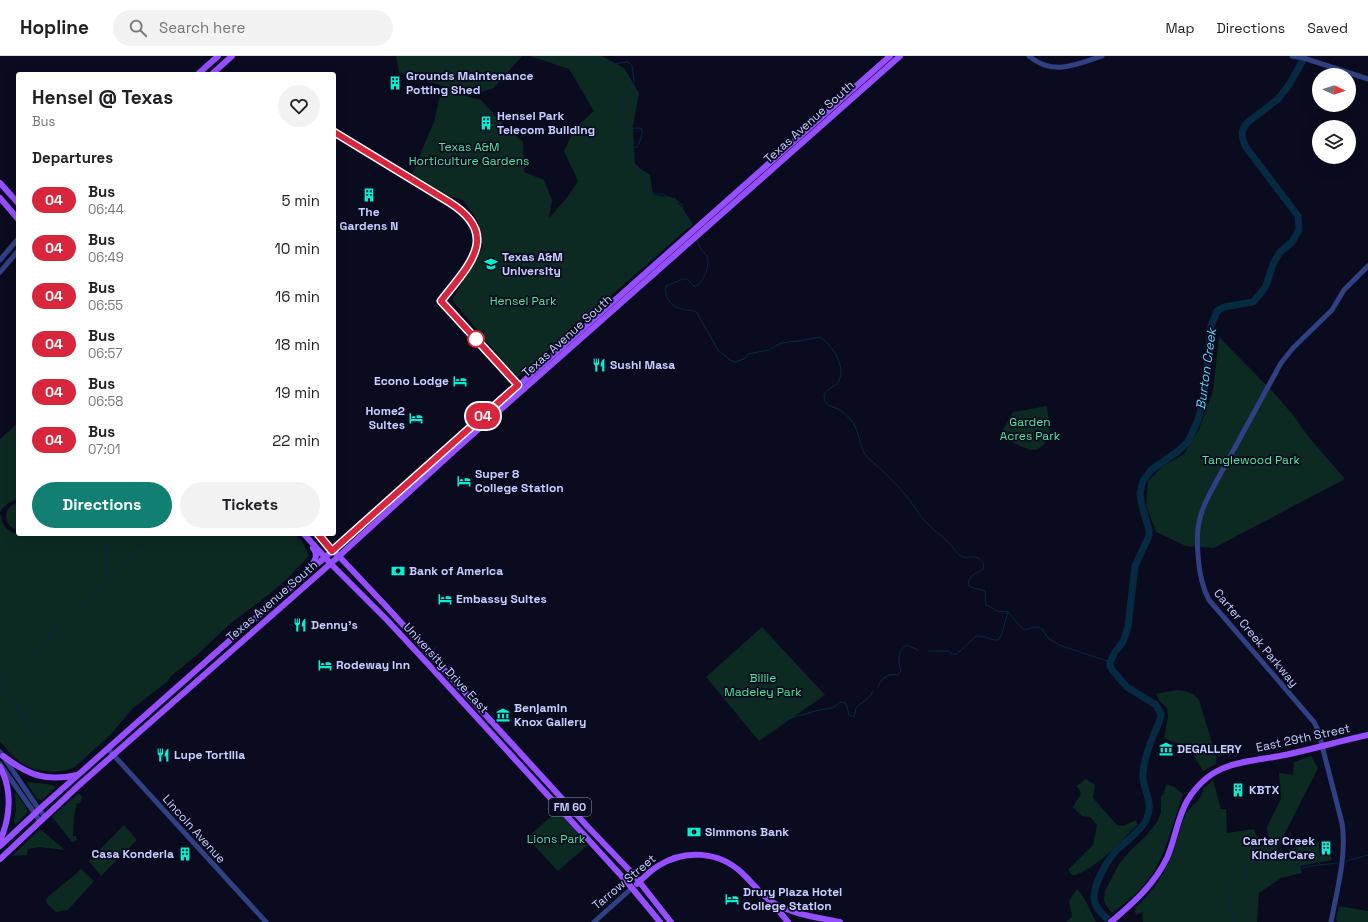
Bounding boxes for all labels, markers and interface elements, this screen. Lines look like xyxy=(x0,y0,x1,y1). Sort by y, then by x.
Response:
search box xyxy=(113,10,393,46)
text: Hopline xyxy=(20,15,89,40)
icon: search xyxy=(127,17,149,39)
text: Search here xyxy=(159,18,245,37)
text: Map xyxy=(1165,19,1195,37)
text: Directions xyxy=(1217,19,1285,37)
text: Saved xyxy=(1307,19,1348,37)
place label: Grounds Maintenance Potting Shed xyxy=(406,68,533,98)
north arrow xyxy=(1312,68,1356,112)
map controls xyxy=(1312,68,1356,164)
building icon: Grounds Maintenance Potting Shed xyxy=(387,75,403,91)
street label: Texas Avenue South xyxy=(761,77,857,167)
text: Hensel @ Texas xyxy=(32,85,173,110)
button: heart xyxy=(278,85,320,127)
place label: Hensel Park Telecom Building xyxy=(497,108,595,138)
text: Bus xyxy=(32,113,55,130)
building icon: Hensel Park Telecom Building xyxy=(478,115,494,131)
button: layers xyxy=(1312,120,1356,164)
park label: Texas A&M Horticulture Gardens xyxy=(409,139,529,169)
text: Departures xyxy=(32,148,113,167)
text: Bus xyxy=(88,182,115,201)
building icon: The Gardens N xyxy=(361,187,377,203)
text: 04 xyxy=(45,191,63,209)
text: 5 min xyxy=(281,191,320,210)
text: 06:44 xyxy=(88,201,124,218)
place label: The Gardens N xyxy=(340,204,398,234)
text: Bus xyxy=(88,230,115,249)
text: 04 xyxy=(45,239,63,257)
text: 10 min xyxy=(274,239,320,258)
text: 06:49 xyxy=(88,249,124,266)
place label: Texas A&M University xyxy=(502,249,563,279)
school or university icon: Texas A&M University xyxy=(483,256,499,272)
text: Bus xyxy=(88,278,115,297)
text: 04 xyxy=(45,287,63,305)
text: 16 min xyxy=(275,287,320,306)
street label: Texas Avenue South xyxy=(519,291,615,381)
park label: Hensel Park xyxy=(490,293,557,309)
text: 06:55 xyxy=(88,297,123,314)
water label: Burton Creek xyxy=(1192,325,1220,411)
text: Bus xyxy=(88,326,115,345)
unlabelled marker xyxy=(467,330,485,348)
text: 04 xyxy=(45,335,63,353)
text: 18 min xyxy=(275,335,320,354)
text: 06:57 xyxy=(88,345,123,362)
restaurant icon: Sushi Masa xyxy=(591,357,607,373)
place label: Sushi Masa xyxy=(610,357,675,373)
place label: Econo Lodge xyxy=(374,373,449,389)
hotel icon: Econo Lodge xyxy=(452,373,468,389)
text: Bus xyxy=(88,374,115,393)
text: 04 xyxy=(45,383,63,401)
text: 19 min xyxy=(275,383,320,402)
text: 06:58 xyxy=(88,393,123,410)
place label: Home2 Suites xyxy=(365,403,405,433)
line badge: 04 xyxy=(465,403,501,429)
text: 04 xyxy=(474,407,492,425)
hotel icon: Home2 Suites xyxy=(408,410,424,426)
park label: Garden Acres Park xyxy=(1000,414,1061,444)
text: Bus xyxy=(88,422,115,441)
text: 04 xyxy=(45,431,63,449)
text: 22 min xyxy=(272,431,320,450)
text: 07:01 xyxy=(88,441,121,458)
park label: Tanglewood Park xyxy=(1202,452,1301,468)
place label: Super 8 College Station xyxy=(475,466,564,496)
hotel icon: Super 8 College Station xyxy=(456,473,472,489)
button: Directions xyxy=(32,482,172,528)
button: Tickets xyxy=(180,482,320,528)
street label: Texas Avenue South xyxy=(223,557,321,645)
bank icon: Bank of America xyxy=(390,563,406,579)
place label: Bank of America xyxy=(409,563,503,579)
street label: Carter Creek Parkway xyxy=(1210,586,1302,690)
hotel icon: Embassy Suites xyxy=(437,591,453,607)
place label: Embassy Suites xyxy=(456,591,547,607)
restaurant icon: Denny's xyxy=(292,617,308,633)
place label: Denny's xyxy=(311,617,358,633)
street label: University Drive East xyxy=(400,619,492,717)
hotel icon: Rodeway Inn xyxy=(317,657,333,673)
place label: Rodeway Inn xyxy=(336,657,410,673)
park label: Billie Madeley Park xyxy=(724,670,802,700)
place label: Benjamin Knox Gallery xyxy=(514,700,586,730)
museum icon: Benjamin Knox Gallery xyxy=(495,707,511,723)
street label: East 29th Street xyxy=(1255,720,1351,756)
museum icon: DEGALLERY xyxy=(1158,741,1174,757)
place label: DEGALLERY xyxy=(1177,741,1242,757)
restaurant icon: Lupe Tortilla xyxy=(155,747,171,763)
place label: Lupe Tortilla xyxy=(174,747,245,763)
building icon: KBTX xyxy=(1230,782,1246,798)
place label: KBTX xyxy=(1249,782,1279,798)
street label: Lincoln Avenue xyxy=(159,791,229,867)
road number: FM 60 xyxy=(549,798,591,816)
bank icon: Simmons Bank xyxy=(686,824,702,840)
place label: Simmons Bank xyxy=(705,824,789,840)
park label: Lions Park xyxy=(527,831,586,847)
place label: Carter Creek KinderCare xyxy=(1243,833,1315,863)
building icon: Carter Creek KinderCare xyxy=(1318,840,1334,856)
place label: Casa Konderla xyxy=(92,846,174,862)
building icon: Casa Konderla xyxy=(177,846,193,862)
street label: Tarrow Street xyxy=(589,851,659,913)
place label: Drury Plaza Hotel College Station xyxy=(743,884,842,914)
hotel icon: Drury Plaza Hotel College Station xyxy=(724,891,740,907)

